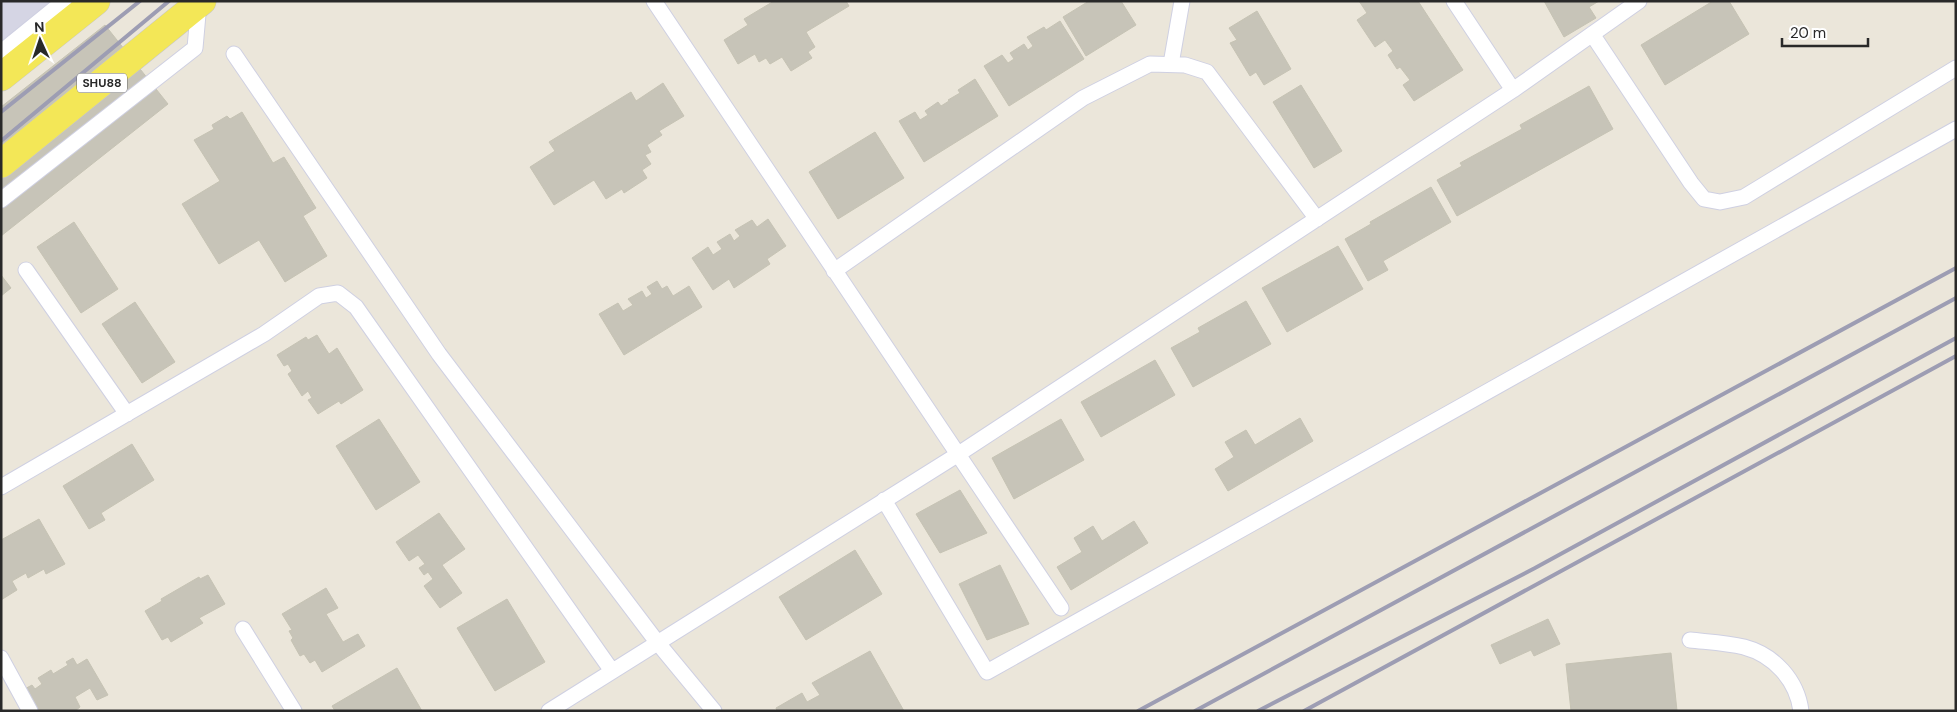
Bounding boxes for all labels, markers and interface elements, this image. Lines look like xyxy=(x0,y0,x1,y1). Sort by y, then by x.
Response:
north arrow xyxy=(15,15,65,65)
scale bar xyxy=(1782,15,1868,47)
text: N xyxy=(34,18,45,36)
text: 20 m xyxy=(1790,23,1826,43)
road number: SHU88 xyxy=(77,74,127,92)

